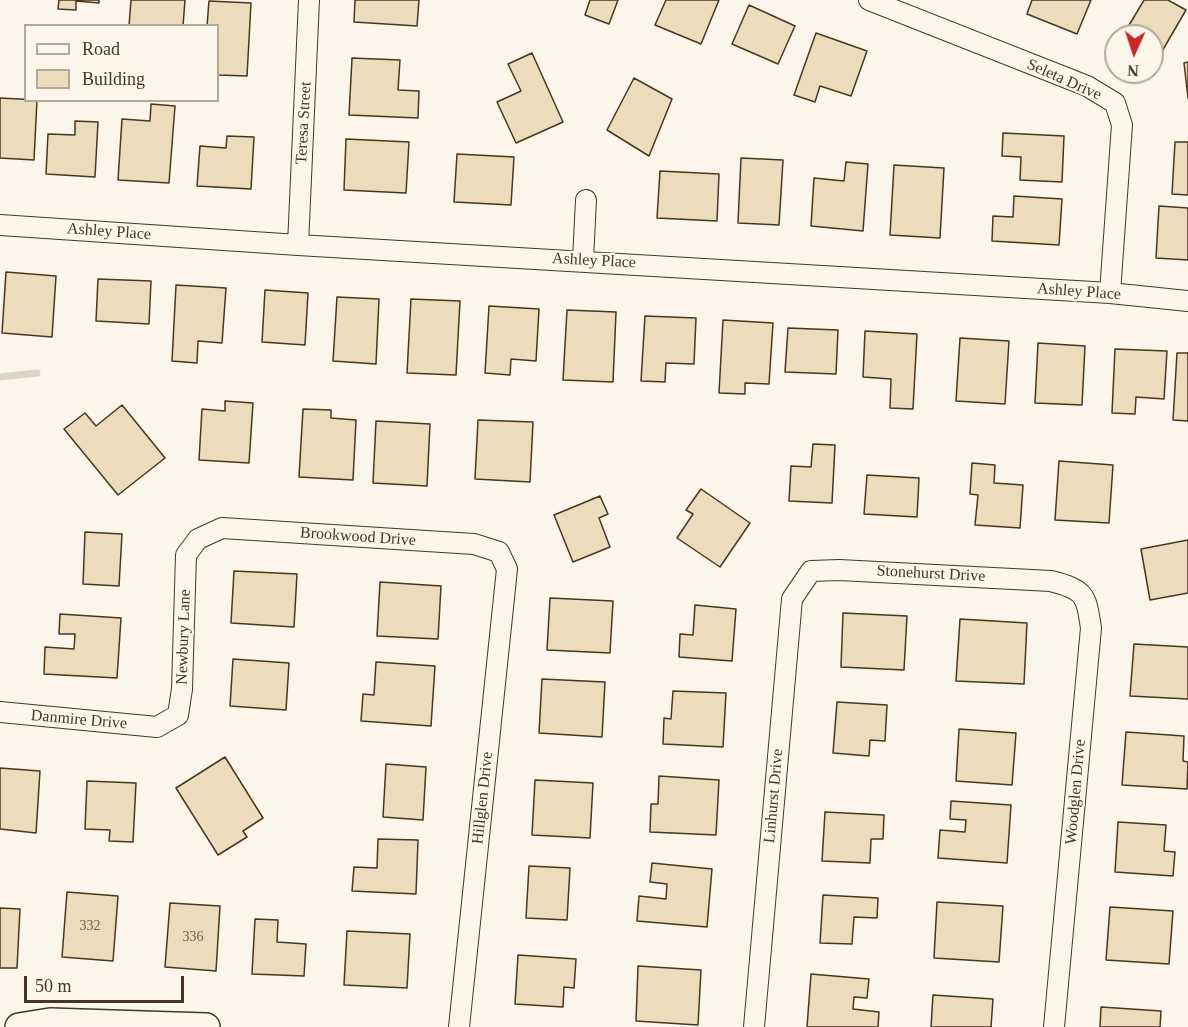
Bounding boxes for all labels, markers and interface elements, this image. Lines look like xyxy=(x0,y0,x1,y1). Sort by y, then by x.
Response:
legend xyxy=(24,24,219,102)
north arrow xyxy=(1104,24,1164,84)
text: Road xyxy=(82,39,120,59)
street label: Seleta Drive xyxy=(1024,55,1104,105)
text: N xyxy=(1127,62,1139,79)
text: Building xyxy=(82,69,145,89)
street label: Teresa Street xyxy=(292,81,316,165)
street label: Ashley Place xyxy=(66,219,152,245)
street label: Ashley Place xyxy=(552,249,636,273)
street label: Ashley Place xyxy=(1036,279,1122,305)
street label: Brookwood Drive xyxy=(299,523,417,551)
street label: Stonehurst Drive xyxy=(876,562,986,586)
street label: Newbury Lane xyxy=(173,589,195,685)
street label: Danmire Drive xyxy=(30,706,128,734)
street label: Woodglen Drive xyxy=(1062,738,1090,846)
street label: Linhurst Drive xyxy=(760,748,788,844)
street label: Hillglen Drive xyxy=(469,751,497,845)
house number: 332 xyxy=(80,918,100,934)
house number: 336 xyxy=(182,929,204,945)
scale bar xyxy=(27,964,188,1002)
text: 50 m xyxy=(35,976,72,996)

